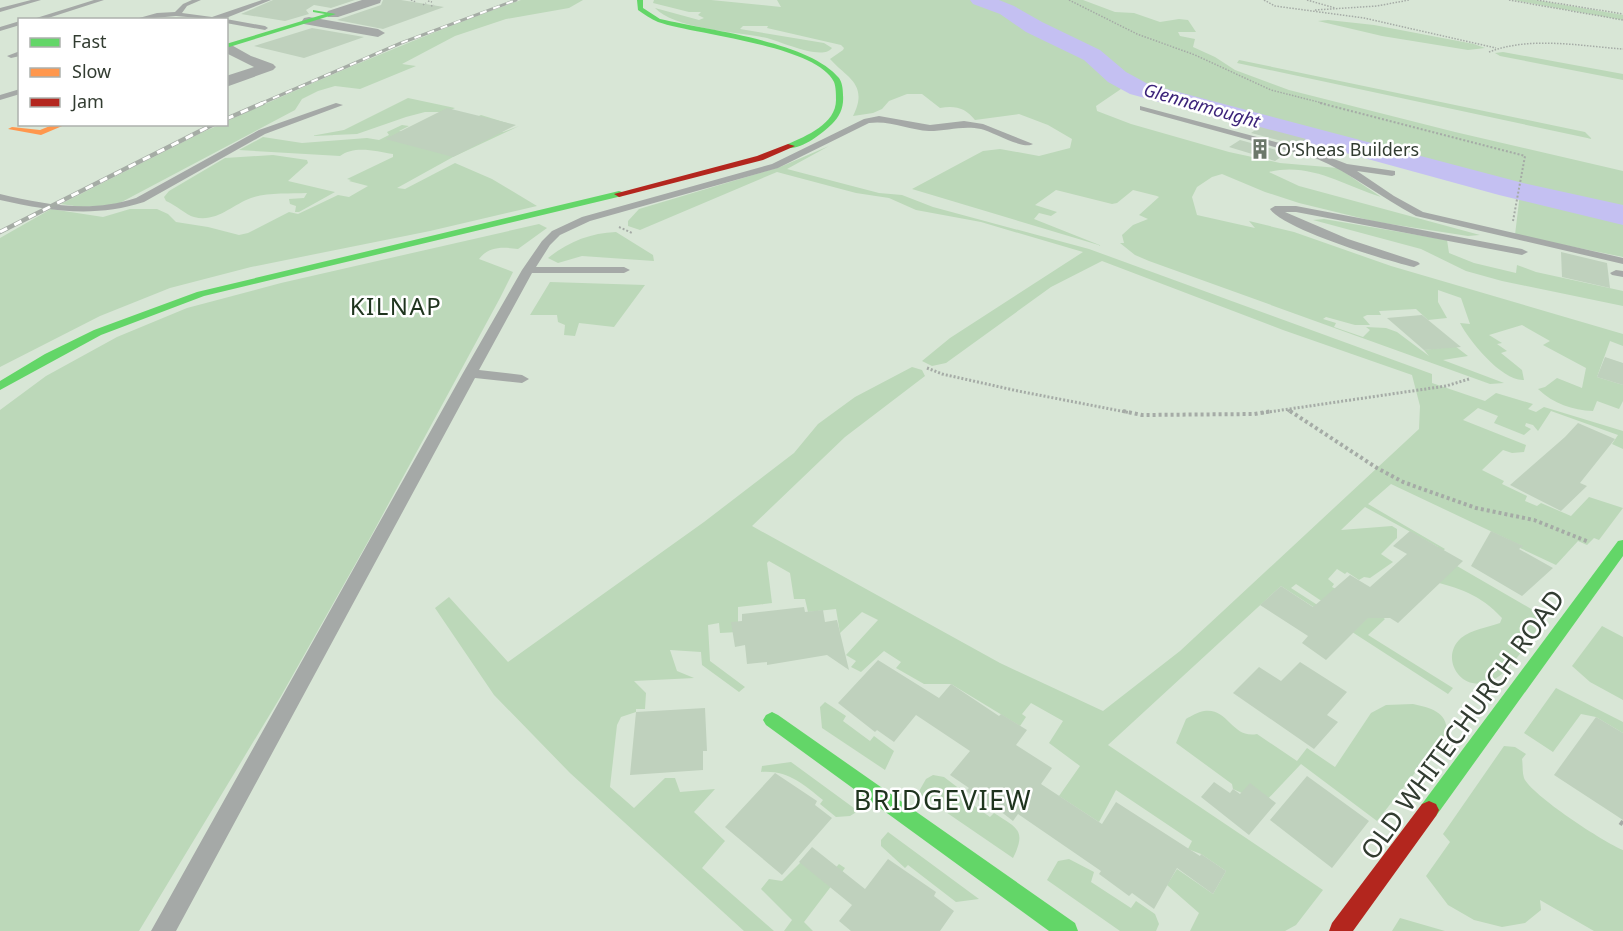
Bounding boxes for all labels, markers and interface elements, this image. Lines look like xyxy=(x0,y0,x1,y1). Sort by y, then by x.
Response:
legend xyxy=(18,18,228,126)
text: Fast xyxy=(72,29,107,53)
text: Slow xyxy=(72,59,111,83)
water label: Glennamought xyxy=(1141,77,1264,133)
text: Jam xyxy=(70,89,104,113)
building icon: O'Sheas Builders xyxy=(1248,137,1272,161)
place label: O'Sheas Builders xyxy=(1277,137,1419,161)
district label: KILNAP xyxy=(350,289,442,322)
street label: OLD WHITECHURCH ROAD xyxy=(1352,582,1572,866)
district label: BRIDGEVIEW xyxy=(854,781,1032,818)

